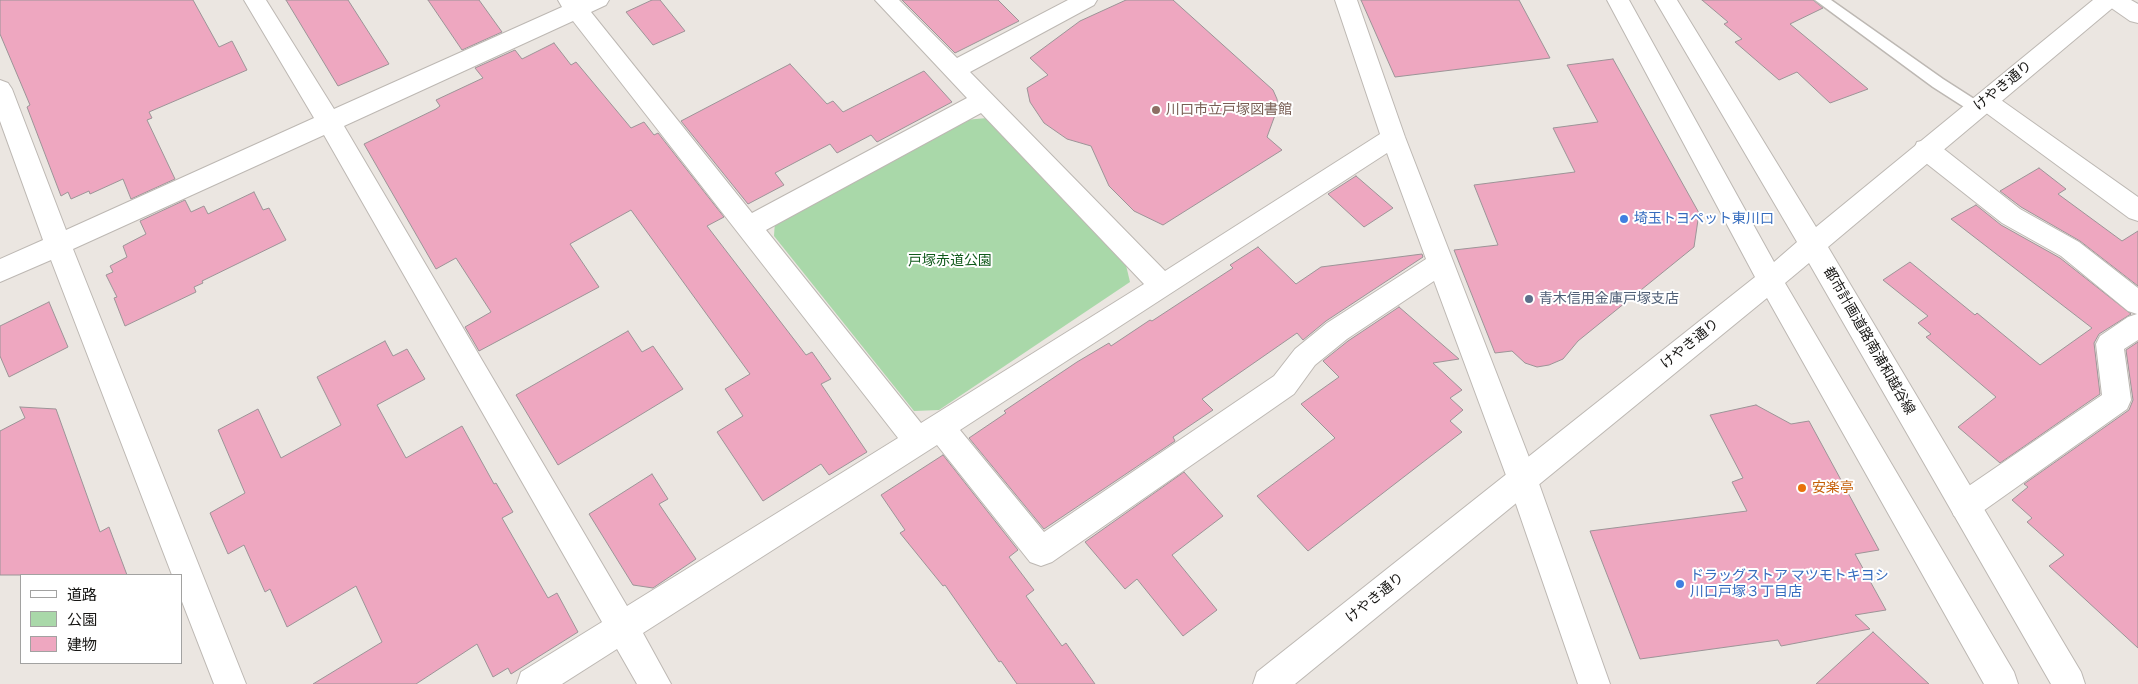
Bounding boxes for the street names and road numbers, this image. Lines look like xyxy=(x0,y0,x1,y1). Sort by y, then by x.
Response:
street label: けやき通り xyxy=(1971,57,2035,115)
street label: 都市計画道路南浦和越谷線 xyxy=(1820,264,1918,418)
street label: けやき通り xyxy=(1658,315,1722,373)
street label: けやき通り xyxy=(1343,569,1407,627)

